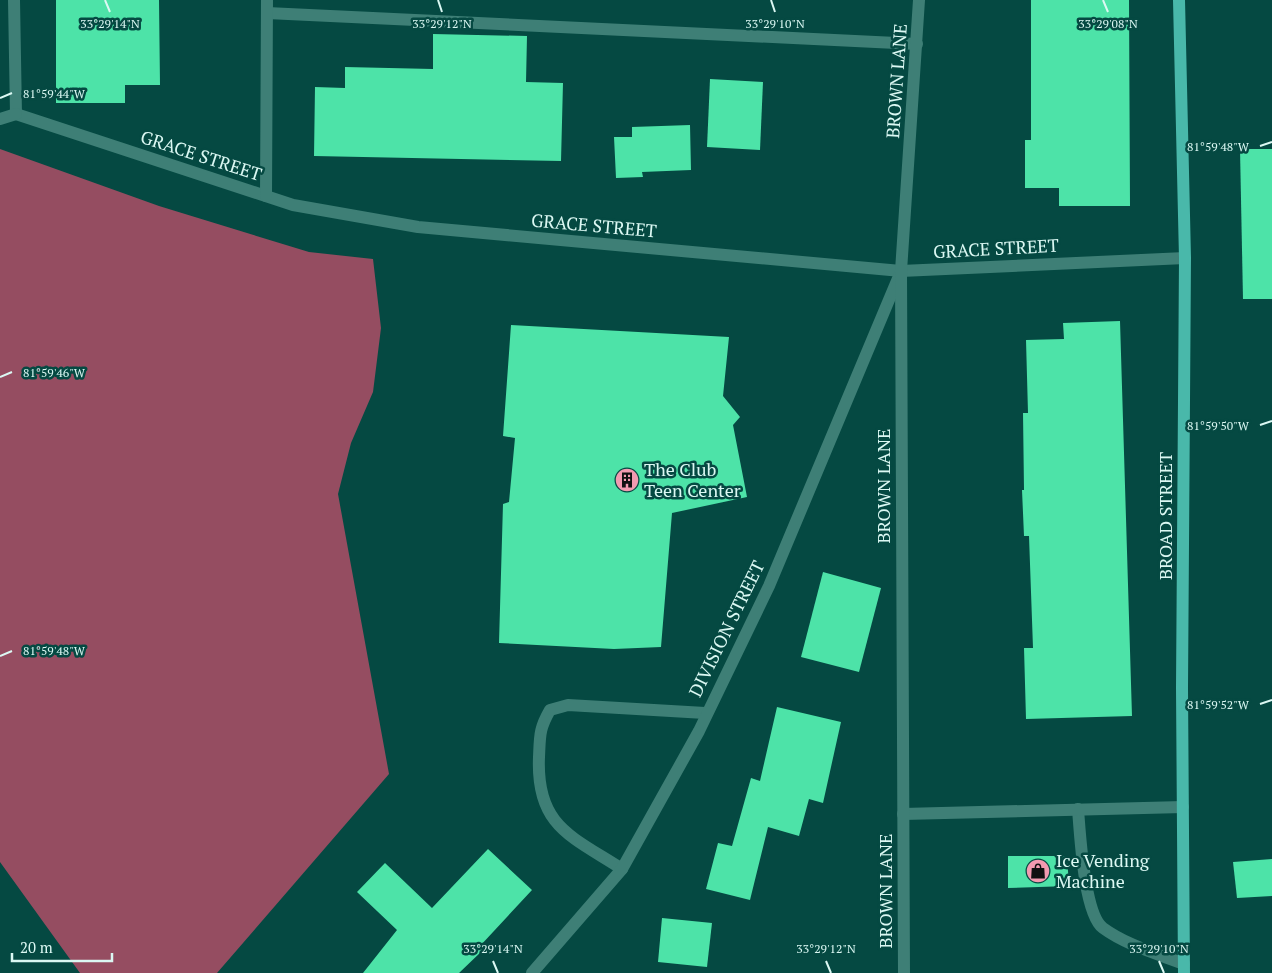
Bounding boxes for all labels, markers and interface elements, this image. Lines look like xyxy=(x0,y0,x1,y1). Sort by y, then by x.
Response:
text: 33°29'14"N xyxy=(80,16,140,31)
text: 33°29'12"N xyxy=(412,16,472,31)
text: 33°29'10"N xyxy=(745,16,805,31)
text: 33°29'08"N xyxy=(1078,16,1138,31)
street label: BROWN LANE xyxy=(880,23,912,139)
text: 81°59'44"W xyxy=(23,86,86,101)
street label: GRACE STREET xyxy=(138,124,265,186)
text: 81°59'48"W xyxy=(1187,139,1250,154)
street label: GRACE STREET xyxy=(530,208,658,242)
street label: GRACE STREET xyxy=(932,233,1059,263)
text: 81°59'46"W xyxy=(23,365,86,380)
text: 81°59'50"W xyxy=(1187,418,1250,433)
street label: BROWN LANE xyxy=(871,429,895,543)
street label: BROAD STREET xyxy=(1153,452,1177,580)
place label: The Club Teen Center xyxy=(644,457,741,502)
building icon: The Club Teen Center xyxy=(614,467,640,493)
street label: DIVISION STREET xyxy=(683,556,770,701)
text: 81°59'48"W xyxy=(23,643,86,658)
text: 81°59'52"W xyxy=(1187,697,1250,712)
street label: BROWN LANE xyxy=(873,834,897,948)
place label: Ice Vending Machine xyxy=(1056,848,1150,893)
shop icon: Ice Vending Machine xyxy=(1025,858,1051,884)
scale bar xyxy=(12,930,112,962)
text: 20 m xyxy=(20,937,53,957)
text: 33°29'14"N xyxy=(463,941,523,956)
text: 33°29'12"N xyxy=(796,941,856,956)
text: 33°29'10"N xyxy=(1129,941,1189,956)

